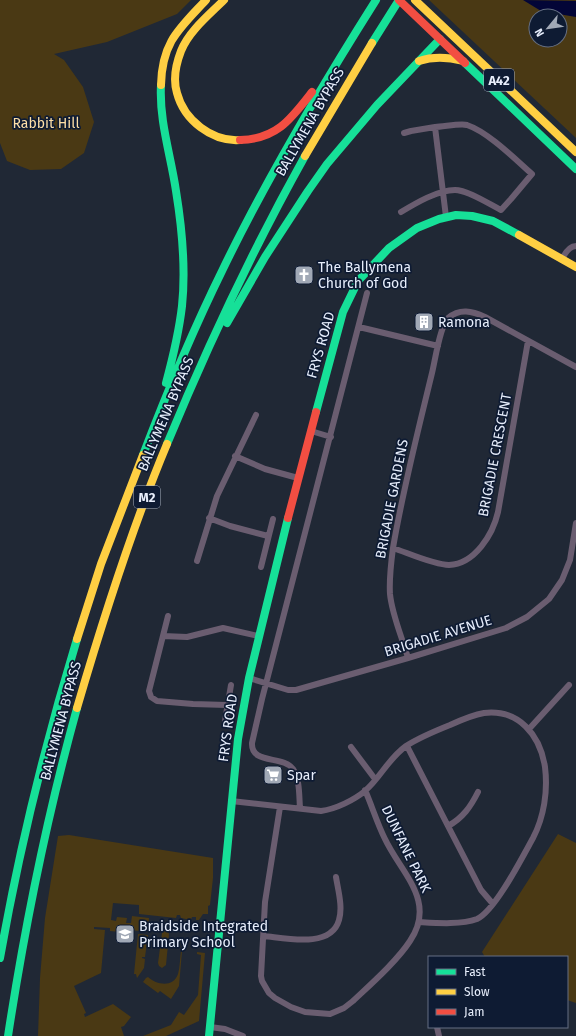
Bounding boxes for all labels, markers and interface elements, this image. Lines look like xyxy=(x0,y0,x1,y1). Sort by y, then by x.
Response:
north arrow xyxy=(528,8,568,48)
text: N xyxy=(532,26,547,39)
street label: BALLYMENA BYPASS xyxy=(272,64,348,179)
road number: A42 xyxy=(484,69,514,91)
park label: Rabbit Hill xyxy=(13,115,79,132)
place label: The Ballymena Church of God xyxy=(318,259,411,292)
church icon: The Ballymena Church of God xyxy=(293,264,315,286)
street label: FRYS ROAD xyxy=(303,310,339,380)
building icon: Ramona xyxy=(413,311,435,333)
place label: Ramona xyxy=(438,314,490,331)
street label: BALLYMENA BYPASS xyxy=(134,354,198,474)
street label: BRIGADIE CRESCENT xyxy=(475,391,515,518)
street label: BRIGADIE GARDENS xyxy=(372,437,412,560)
road number: M2 xyxy=(134,486,160,508)
street label: BRIGADIE AVENUE xyxy=(382,612,494,660)
street label: BALLYMENA BYPASS xyxy=(37,659,85,782)
street label: FRYS ROAD xyxy=(215,693,241,763)
supermarket icon: Spar xyxy=(262,764,284,786)
place label: Spar xyxy=(287,767,316,784)
street label: DUNFANE PARK xyxy=(378,803,435,896)
place label: Braidside Integrated Primary School xyxy=(139,918,268,951)
school or university icon: Braidside Integrated Primary School xyxy=(114,923,136,945)
legend xyxy=(428,956,568,1028)
text: Fast xyxy=(464,965,486,979)
text: Slow xyxy=(464,985,490,999)
text: Jam xyxy=(464,1005,484,1019)

